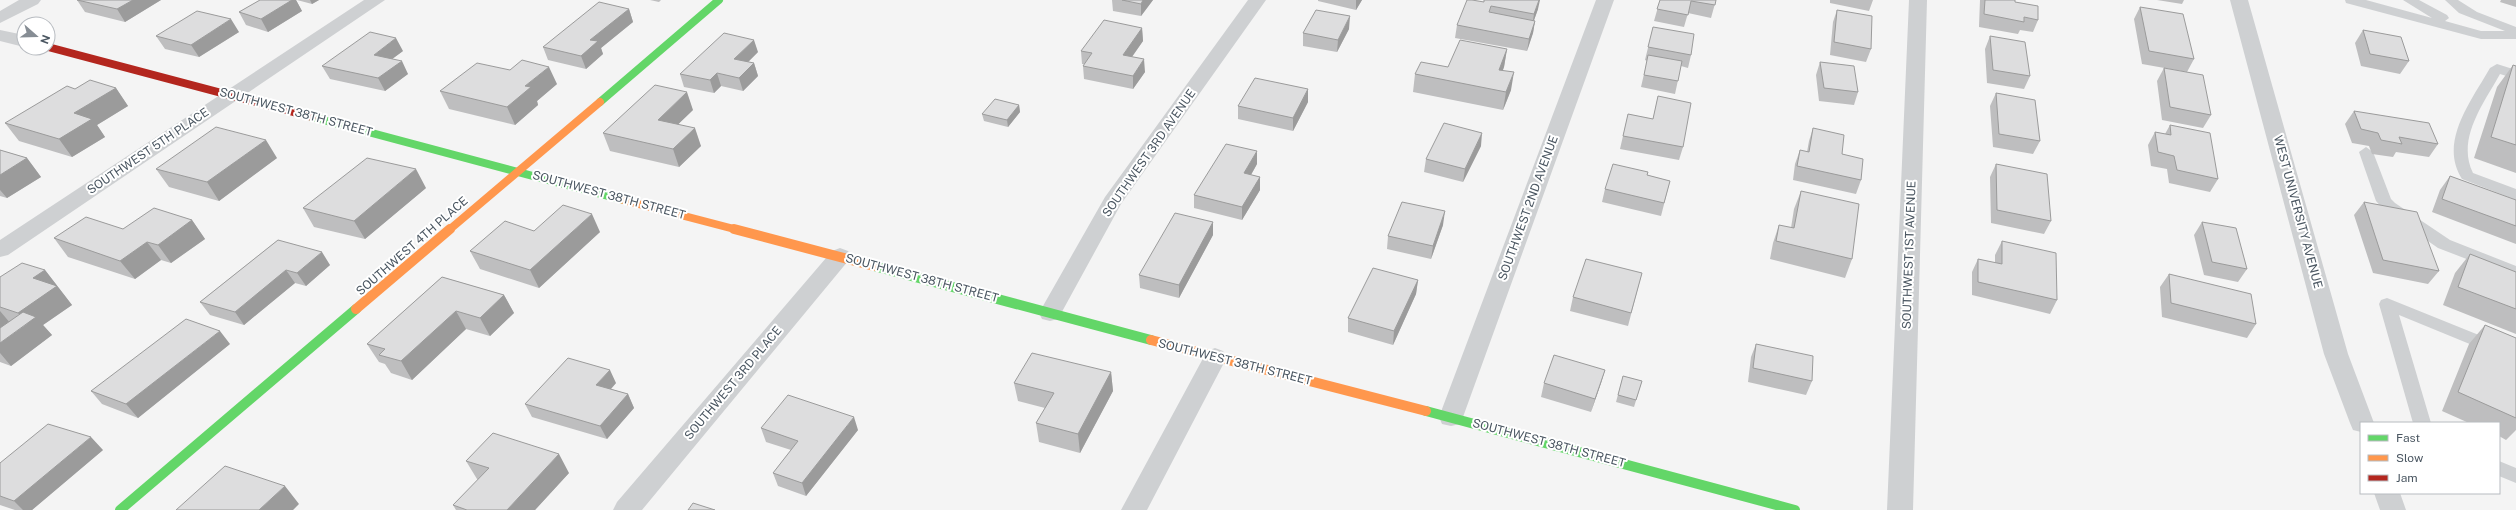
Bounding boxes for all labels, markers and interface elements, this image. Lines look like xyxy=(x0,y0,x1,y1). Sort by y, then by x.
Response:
north arrow xyxy=(16,16,56,56)
text: N xyxy=(38,33,53,46)
street label: SOUTHWEST 38TH STREET xyxy=(218,85,374,139)
street label: SOUTHWEST 3RD AVENUE xyxy=(1100,87,1198,219)
street label: SOUTHWEST 5TH PLACE xyxy=(85,105,211,197)
street label: SOUTHWEST 2ND AVENUE xyxy=(1495,134,1561,282)
street label: WEST UNIVERSITY AVENUE xyxy=(2271,134,2325,290)
street label: SOUTHWEST 38TH STREET xyxy=(531,168,687,222)
street label: SOUTHWEST 1ST AVENUE xyxy=(1899,181,1919,329)
street label: SOUTHWEST 4TH PLACE xyxy=(353,194,471,298)
street label: SOUTHWEST 38TH STREET xyxy=(844,251,1000,305)
street label: SOUTHWEST 3RD PLACE xyxy=(682,324,784,442)
street label: SOUTHWEST 38TH STREET xyxy=(1157,336,1313,388)
street label: SOUTHWEST 38TH STREET xyxy=(1471,416,1627,470)
legend xyxy=(2360,422,2500,494)
text: Fast xyxy=(2396,431,2421,445)
text: Slow xyxy=(2396,451,2424,465)
text: Jam xyxy=(2396,471,2418,485)

